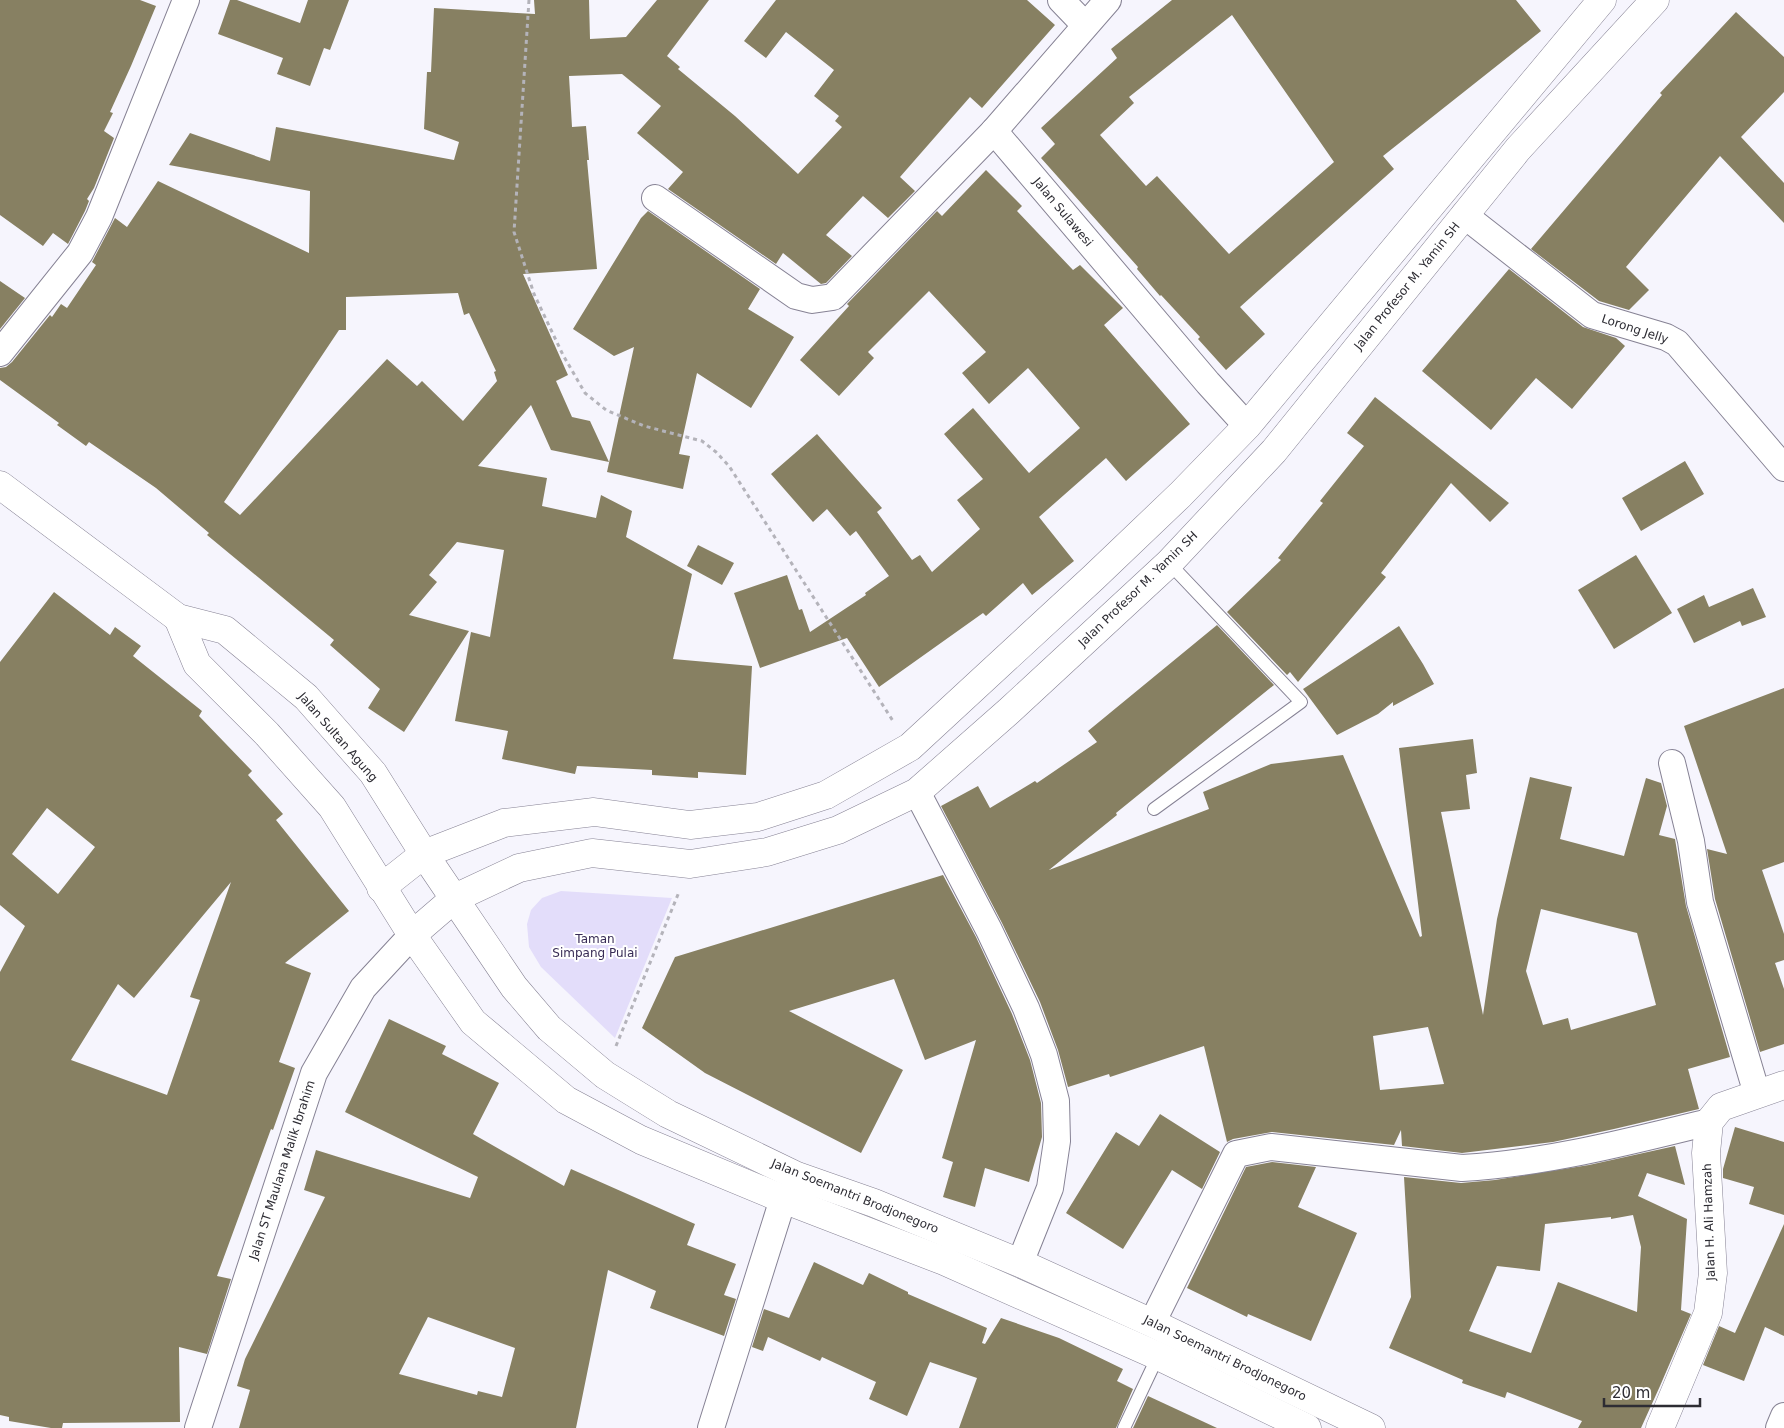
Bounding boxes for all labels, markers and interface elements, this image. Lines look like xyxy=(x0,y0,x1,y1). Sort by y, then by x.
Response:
street label: Jalan Sulawesi xyxy=(1029,174,1096,249)
street label: Jalan Profesor M. Yamin SH xyxy=(1351,219,1463,353)
street label: Lorong Jelly xyxy=(1600,312,1670,346)
street label: Jalan Profesor M. Yamin SH xyxy=(1075,528,1200,650)
street label: Jalan Sultan Agung xyxy=(295,689,381,784)
park label: Taman Simpang Pulai xyxy=(552,932,638,960)
street label: Jalan ST Maulana Malik Ibrahim xyxy=(246,1079,318,1262)
street label: Jalan Soemantri Brodjonegoro xyxy=(768,1156,941,1236)
street label: Jalan H. Ali Hamzah xyxy=(1700,1163,1718,1282)
street label: Jalan Soemantri Brodjonegoro xyxy=(1140,1312,1309,1404)
scale bar xyxy=(1604,1376,1700,1408)
text: 20 m xyxy=(1612,1384,1650,1402)

